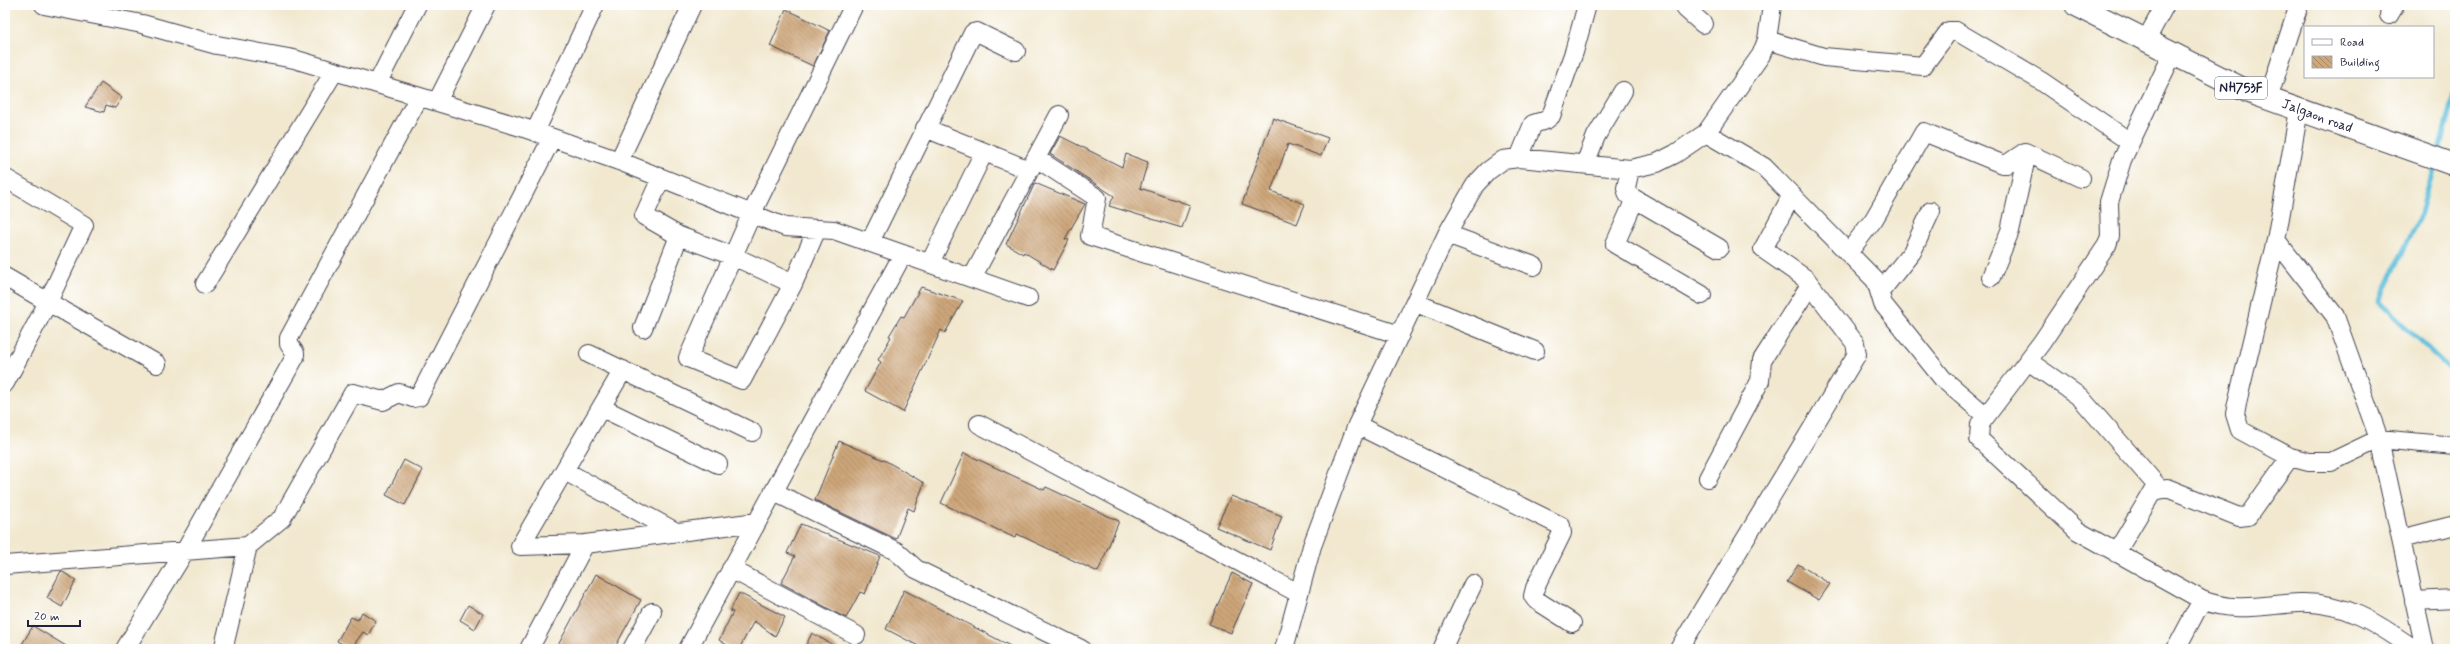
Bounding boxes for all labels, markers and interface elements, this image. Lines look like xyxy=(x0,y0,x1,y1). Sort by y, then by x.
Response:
legend xyxy=(2304,26,2434,78)
text: Road xyxy=(2340,35,2364,51)
text: Building xyxy=(2340,55,2380,72)
road number: NH753F xyxy=(2215,77,2267,99)
street label: Jalgaon road xyxy=(2279,95,2355,138)
scale bar xyxy=(28,602,80,628)
text: 20 m xyxy=(34,609,60,625)

